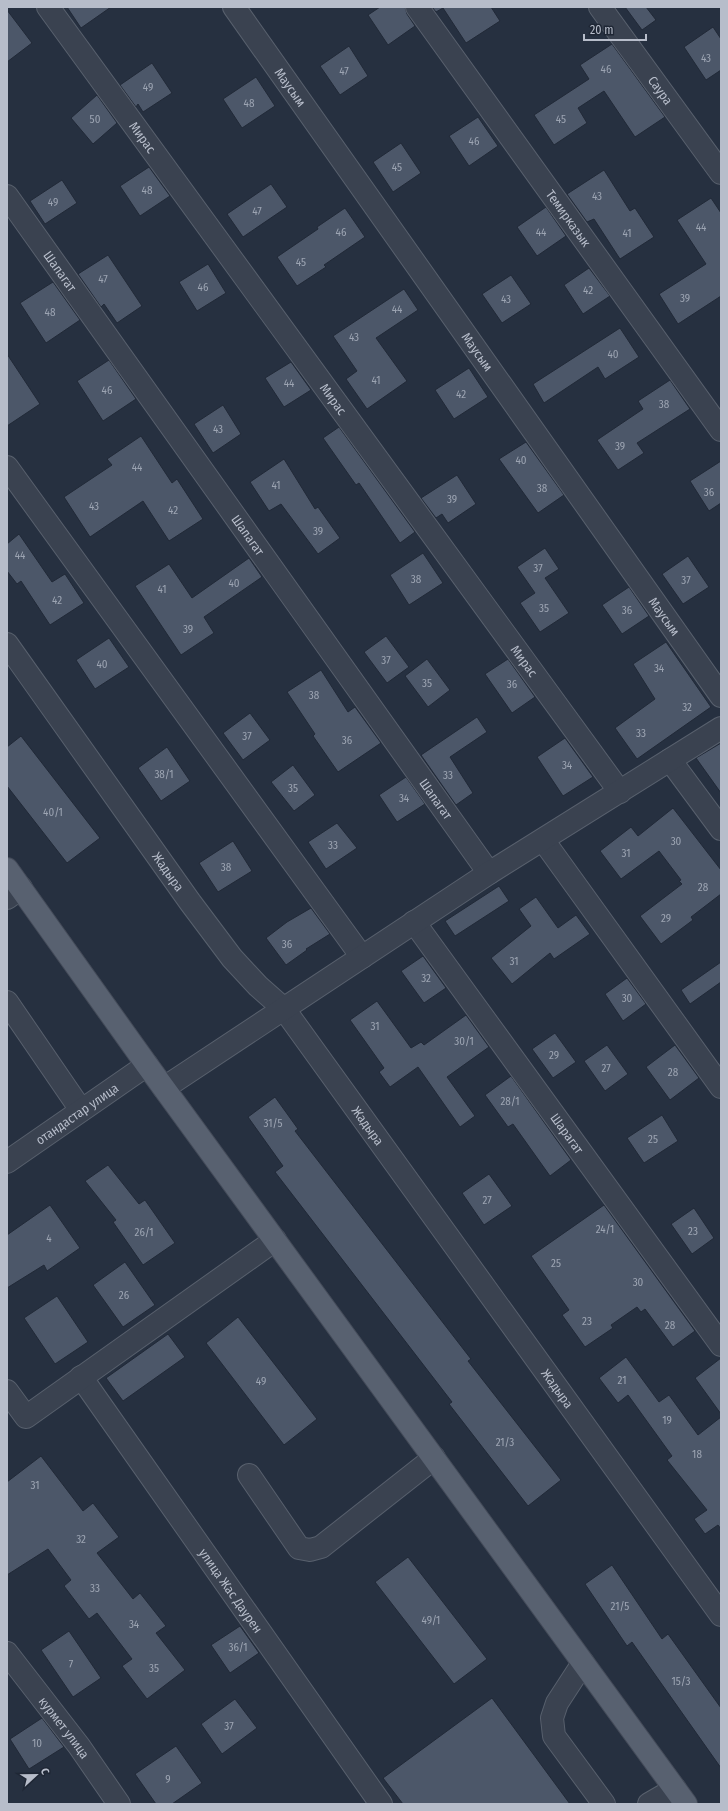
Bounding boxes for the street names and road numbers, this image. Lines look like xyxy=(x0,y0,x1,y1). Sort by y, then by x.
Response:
street label: Маусым xyxy=(272,65,309,109)
street label: Саура xyxy=(645,73,676,107)
street label: Мирас xyxy=(126,119,159,156)
street label: Темирказык xyxy=(543,187,594,249)
street label: Шапагат xyxy=(41,248,80,295)
street label: Маусым xyxy=(459,330,496,374)
street label: Мирас xyxy=(317,380,350,418)
street label: Шапагат xyxy=(229,512,268,559)
street label: Маусым xyxy=(646,594,683,638)
street label: Мирас xyxy=(508,642,541,680)
street label: Шапагат xyxy=(417,776,456,823)
street label: Жадыра xyxy=(149,849,187,894)
street label: отандастар улица xyxy=(33,1080,121,1147)
street label: Жадыра xyxy=(349,1103,387,1148)
street label: Шарагат xyxy=(548,1110,587,1157)
street label: Жадыра xyxy=(539,1366,577,1411)
street label: улица Жас Даурен xyxy=(196,1545,266,1636)
street label: курмет улица xyxy=(36,1694,93,1761)

